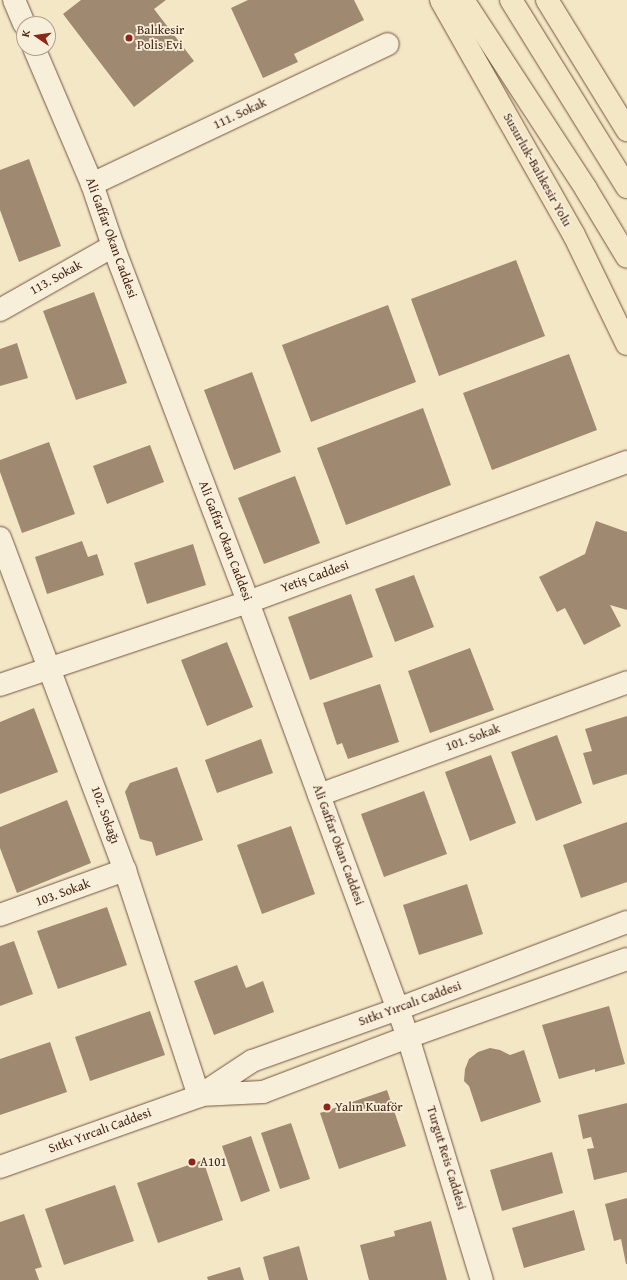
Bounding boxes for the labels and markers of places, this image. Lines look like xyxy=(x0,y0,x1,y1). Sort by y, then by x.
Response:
place label: Balıkesir Polis Evi xyxy=(137,23,184,54)
marker: Balıkesir Polis Evi xyxy=(124,33,134,43)
place label: Yalın Kuaför xyxy=(335,1099,403,1115)
marker: Yalın Kuaför xyxy=(322,1102,332,1112)
place label: A101 xyxy=(200,1154,227,1170)
marker: A101 xyxy=(187,1157,197,1167)

